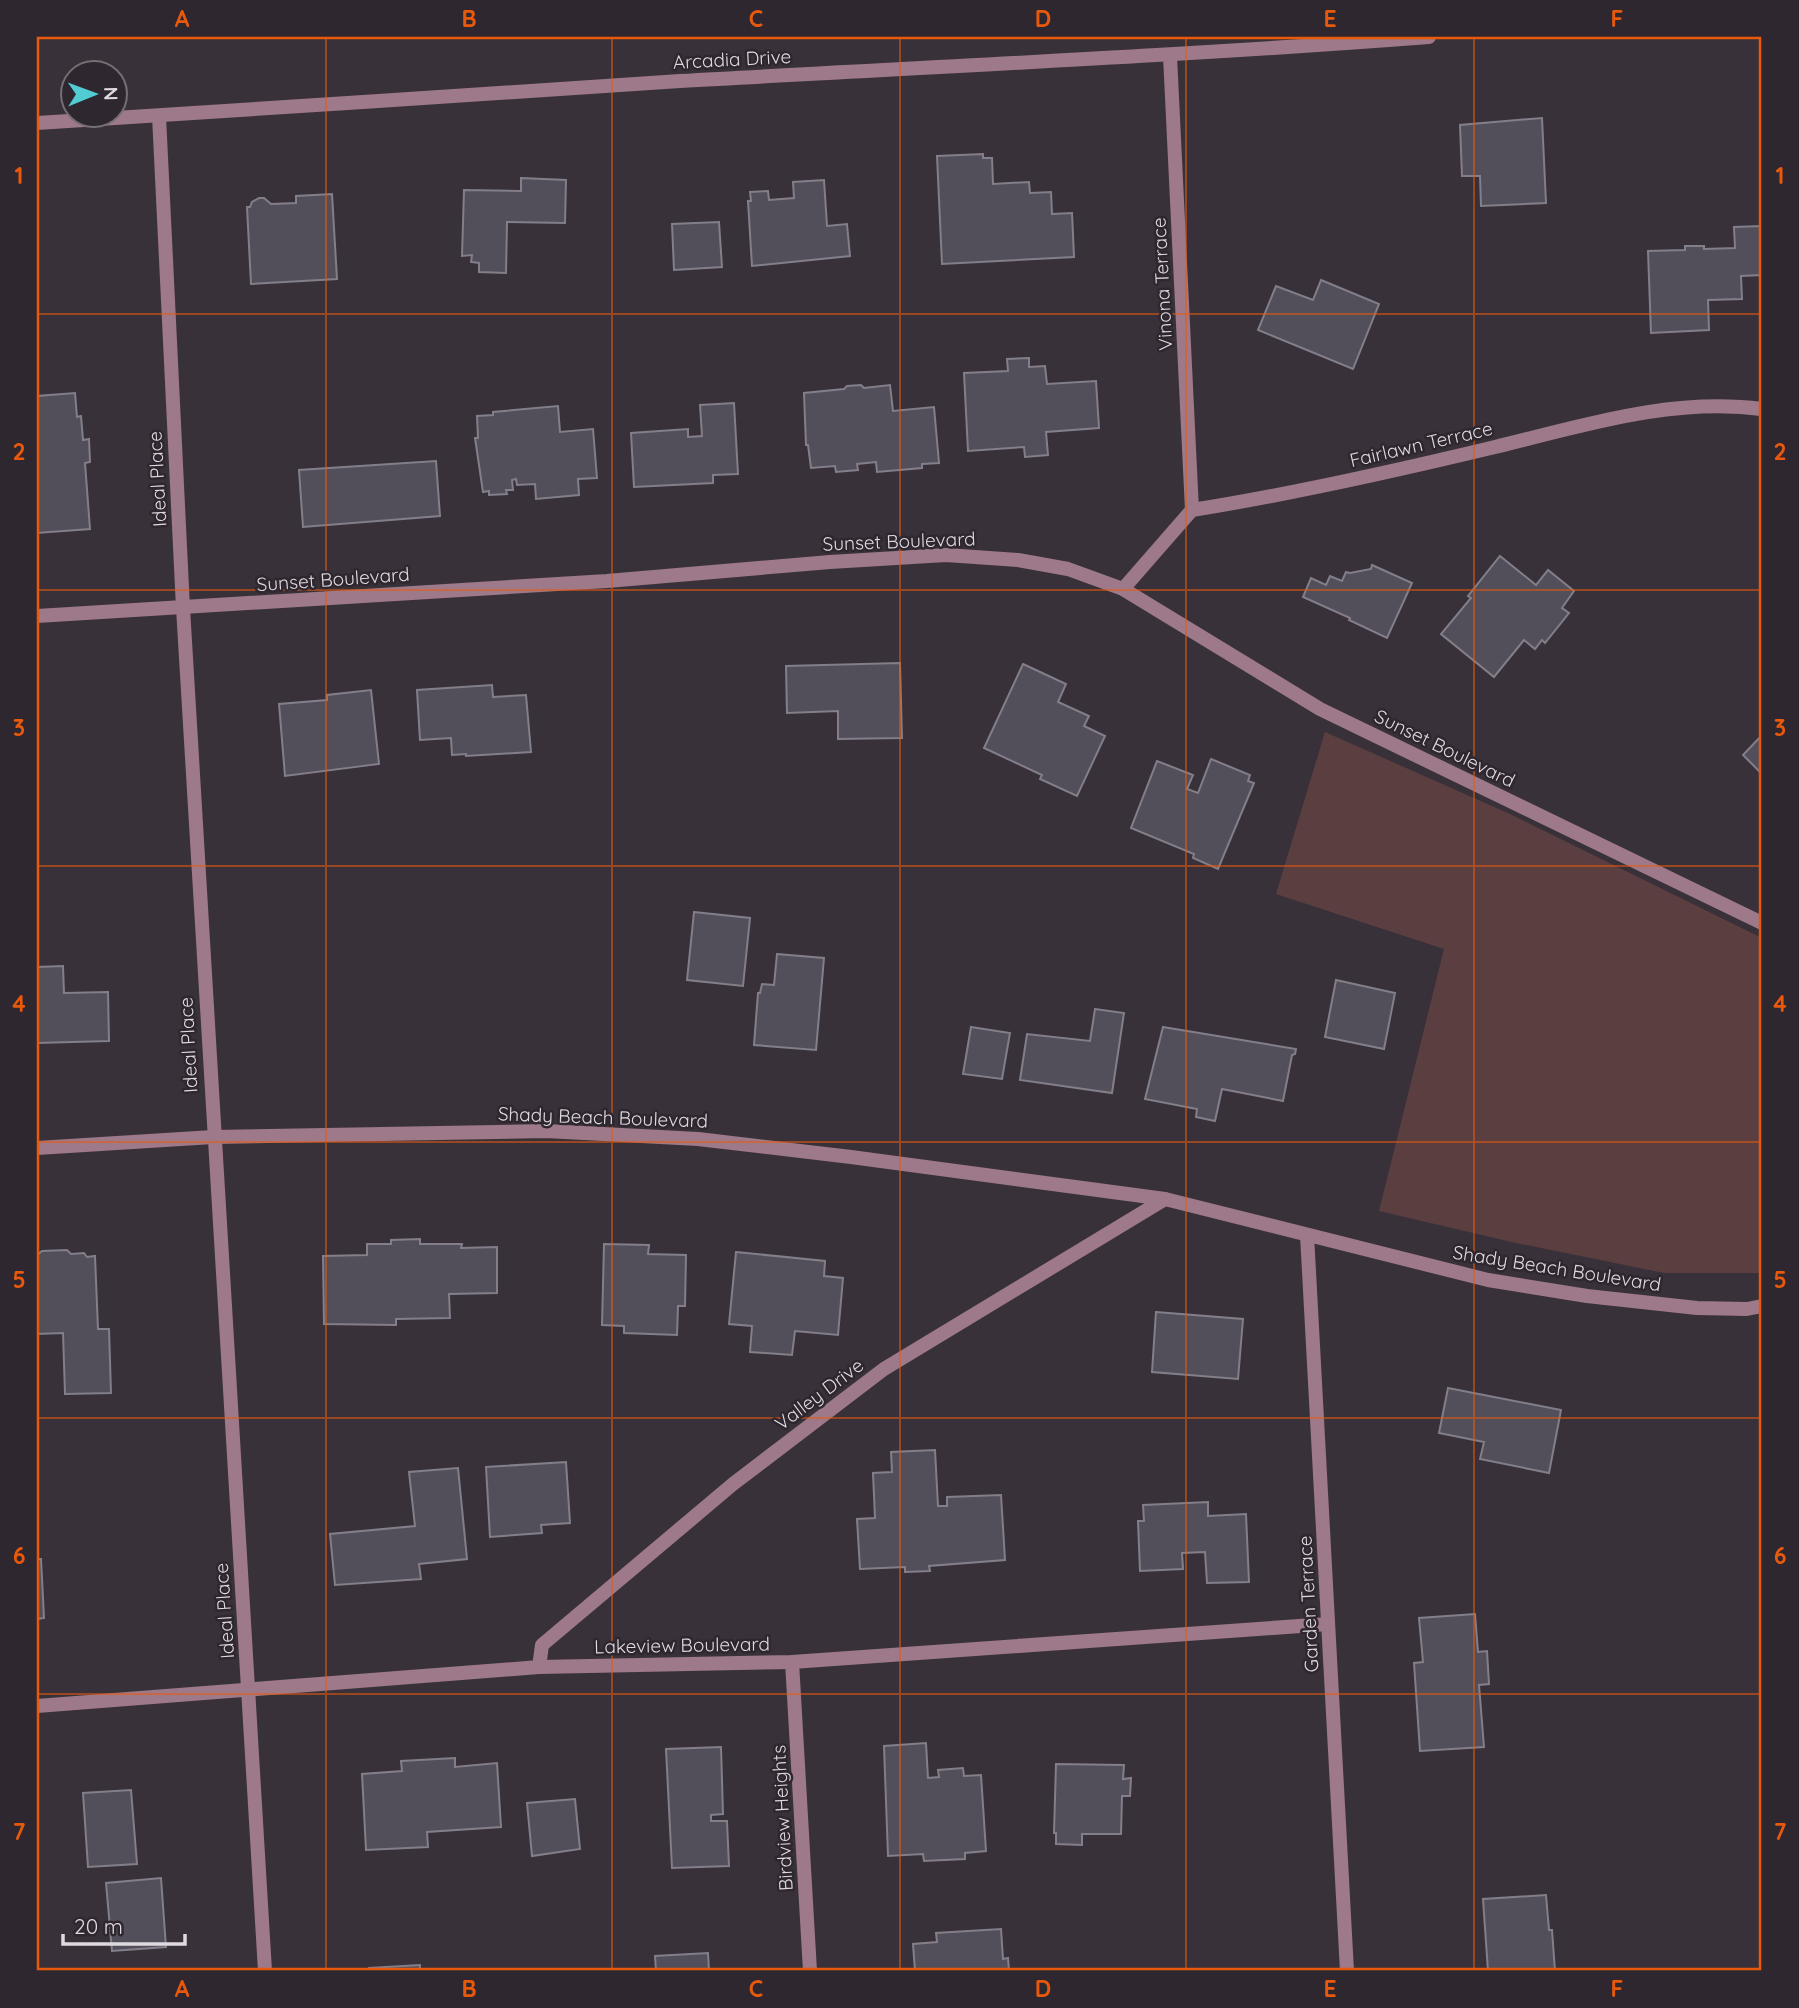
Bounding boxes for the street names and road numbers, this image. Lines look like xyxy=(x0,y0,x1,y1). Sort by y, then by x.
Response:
street label: Arcadia Drive xyxy=(672,44,792,74)
street label: Vinona Terrace xyxy=(1147,217,1177,351)
street label: Fairlawn Terrace xyxy=(1347,416,1495,472)
street label: Ideal Place xyxy=(143,430,171,528)
street label: Sunset Boulevard xyxy=(822,526,976,556)
street label: Sunset Boulevard xyxy=(256,562,410,596)
street label: Sunset Boulevard xyxy=(1371,704,1519,792)
street label: Ideal Place xyxy=(174,996,202,1094)
street label: Shady Beach Boulevard xyxy=(497,1101,709,1133)
street label: Shady Beach Boulevard xyxy=(1451,1240,1663,1296)
street label: Valley Drive xyxy=(770,1353,868,1435)
street label: Garden Terrace xyxy=(1292,1535,1324,1673)
street label: Ideal Place xyxy=(209,1562,239,1660)
street label: Lakeview Boulevard xyxy=(594,1631,770,1659)
street label: Birdview Heights xyxy=(766,1744,798,1892)

